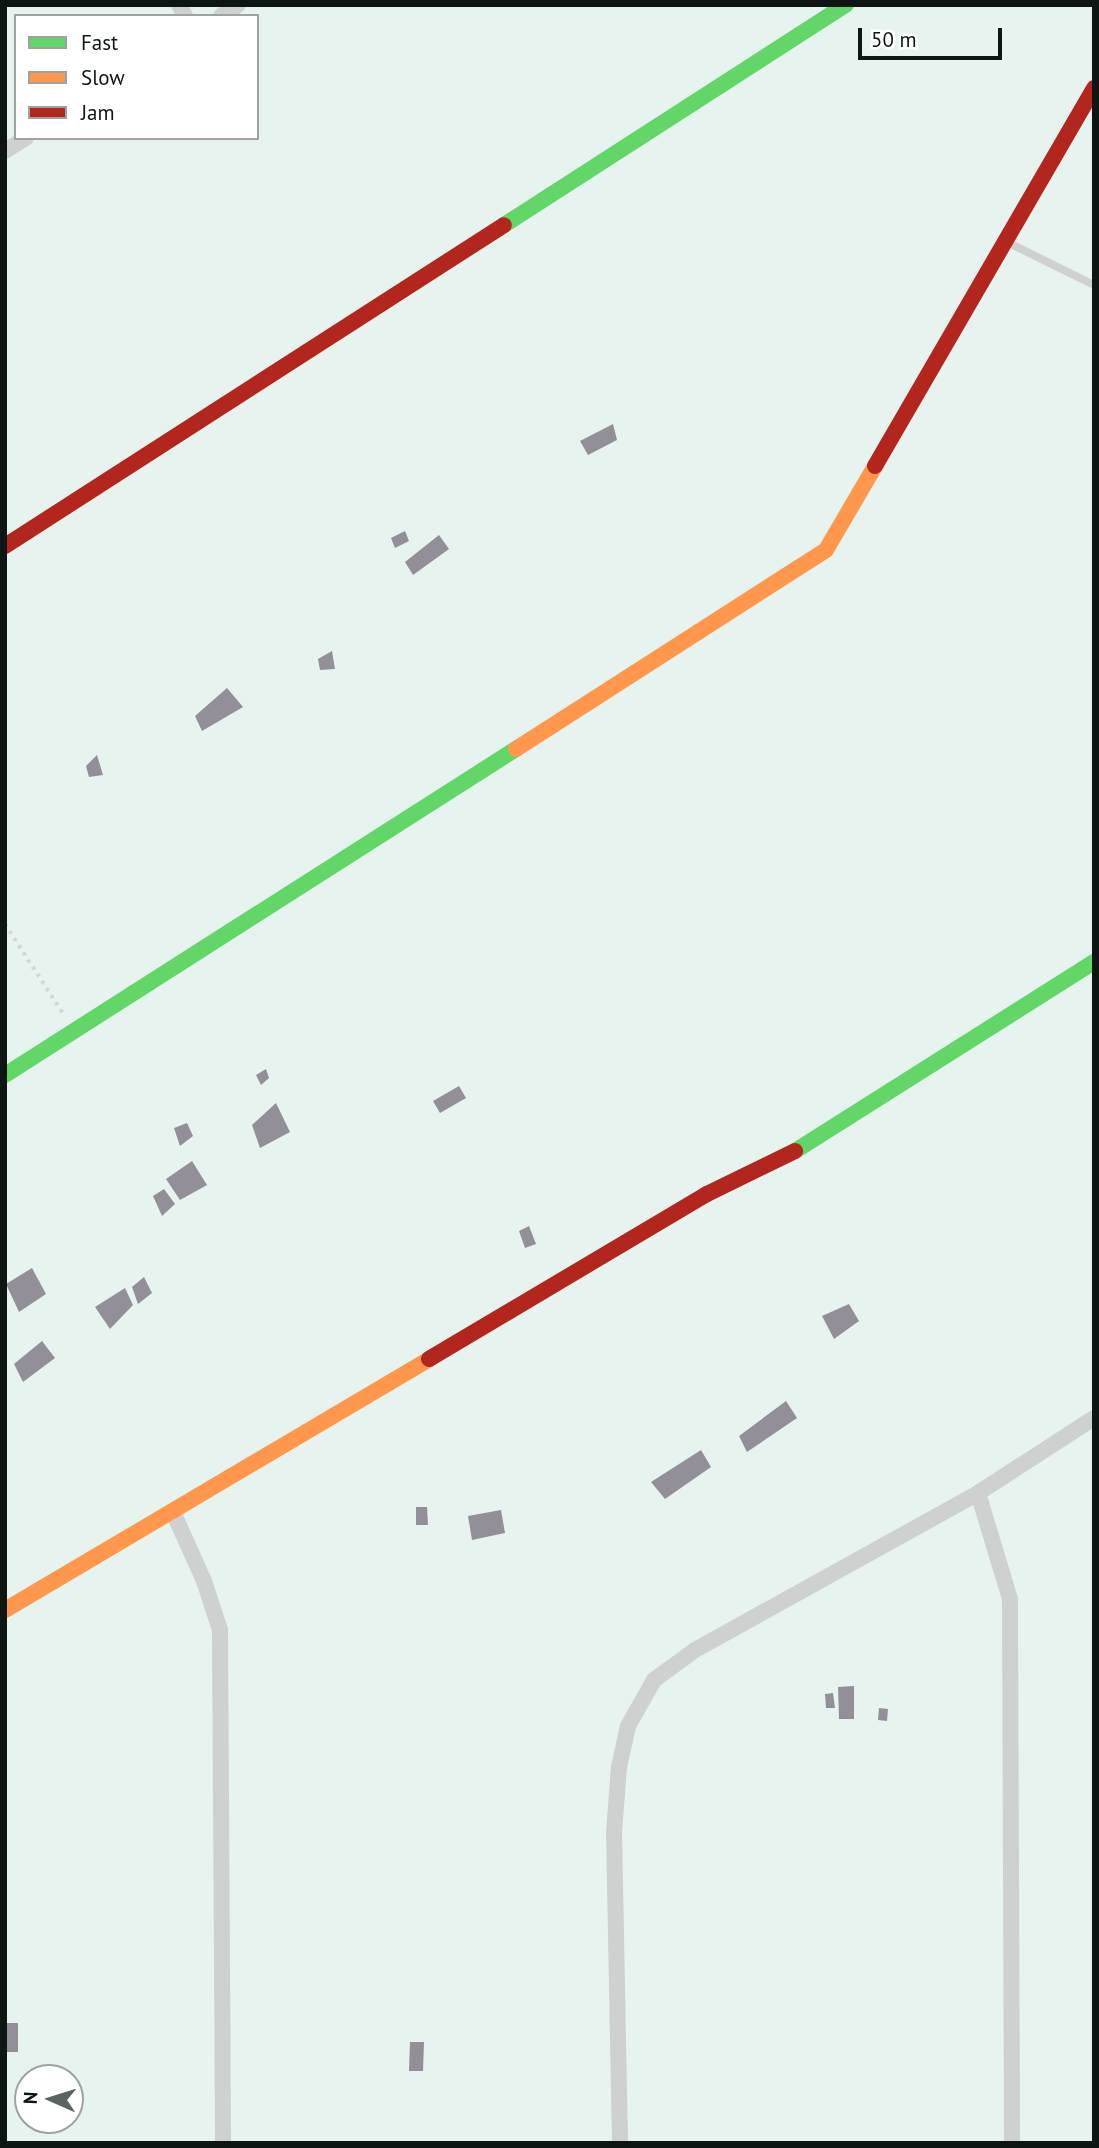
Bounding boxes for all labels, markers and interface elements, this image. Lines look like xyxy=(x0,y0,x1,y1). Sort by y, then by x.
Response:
legend xyxy=(14,14,259,140)
scale bar xyxy=(861,14,1004,58)
text: 50 m xyxy=(871,26,917,53)
text: Fast xyxy=(81,29,118,56)
text: Slow xyxy=(81,64,125,91)
text: Jam xyxy=(81,99,115,126)
north arrow xyxy=(14,2064,84,2134)
text: N xyxy=(18,2091,42,2105)

